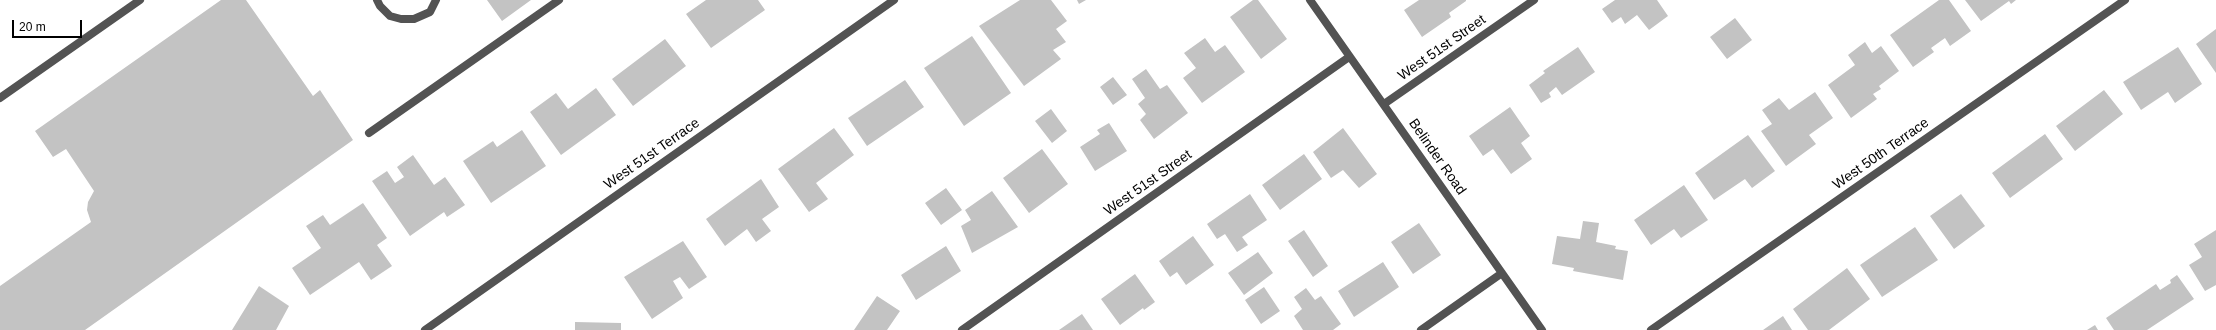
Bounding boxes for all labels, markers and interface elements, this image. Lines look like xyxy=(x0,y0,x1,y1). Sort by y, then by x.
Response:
scale bar xyxy=(14,12,84,38)
street label: West 51st Street xyxy=(1395,12,1489,84)
text: 20 m xyxy=(19,20,46,34)
street label: West 51st Terrace xyxy=(601,115,703,193)
street label: West 50th Terrace xyxy=(1830,115,1932,193)
street label: Belinder Road xyxy=(1405,116,1469,198)
street label: West 51st Street xyxy=(1101,147,1195,219)

